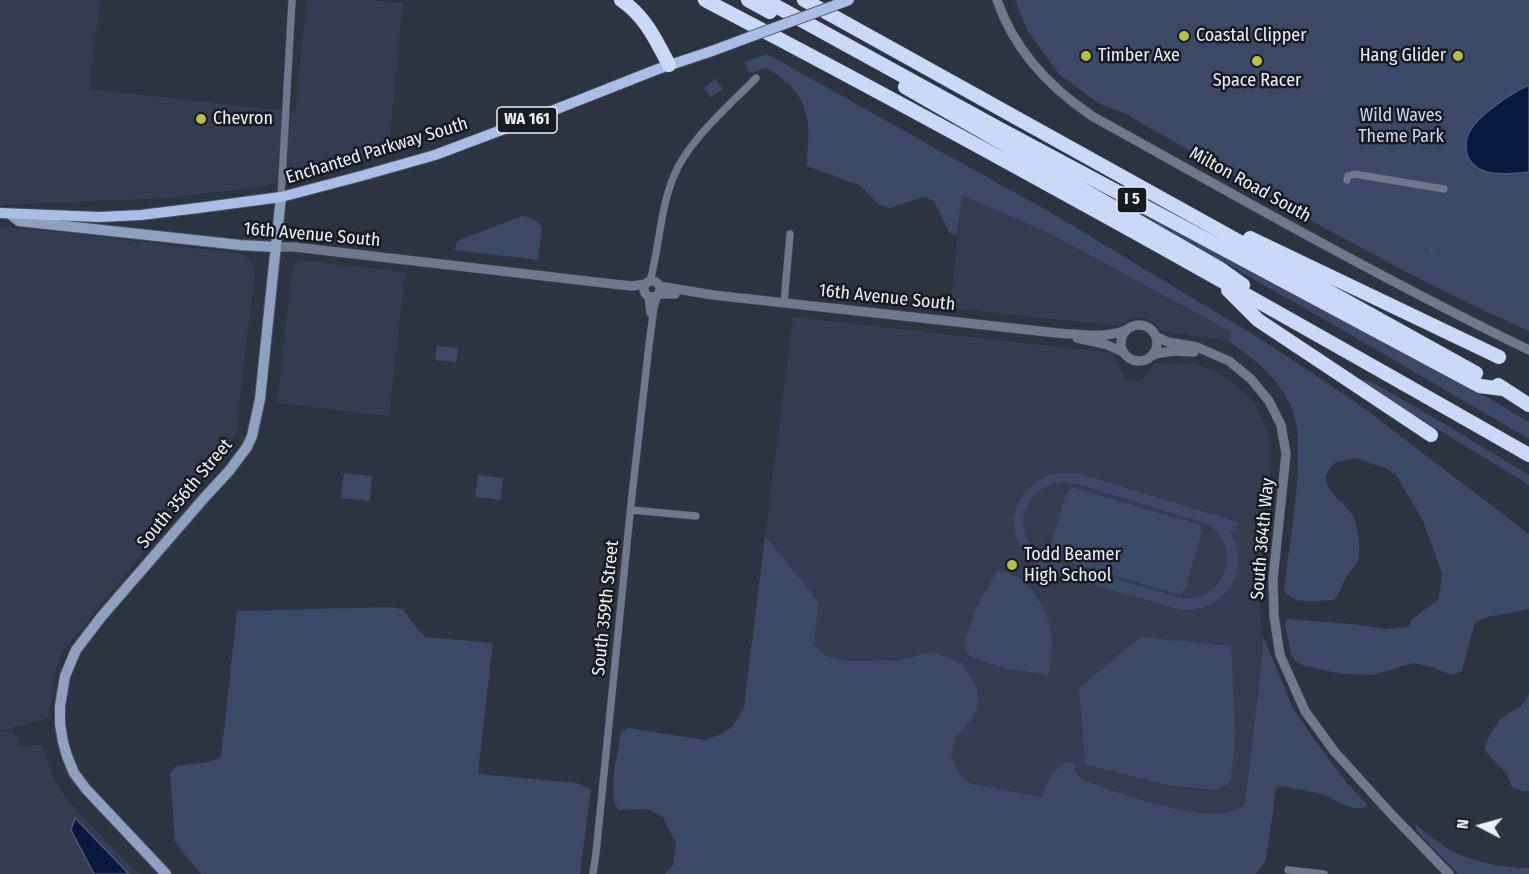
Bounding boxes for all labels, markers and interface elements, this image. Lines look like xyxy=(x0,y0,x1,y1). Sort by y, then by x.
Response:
place label: Coastal Clipper xyxy=(1196,25,1306,47)
marker: Coastal Clipper xyxy=(1177,29,1191,43)
place label: Timber Axe xyxy=(1098,45,1180,67)
place label: Hang Glider xyxy=(1360,45,1446,67)
marker: Timber Axe xyxy=(1079,49,1093,63)
marker: Hang Glider xyxy=(1451,49,1465,63)
marker: Space Racer xyxy=(1250,54,1264,68)
place label: Space Racer xyxy=(1213,70,1301,92)
park label: Wild Waves Theme Park xyxy=(1358,105,1444,148)
road number: WA 161 xyxy=(497,107,557,133)
place label: Chevron xyxy=(213,108,273,130)
marker: Chevron xyxy=(194,112,208,126)
street label: Enchanted Parkway South xyxy=(283,113,471,189)
street label: Milton Road South xyxy=(1185,143,1315,227)
road number: I 5 xyxy=(1117,187,1147,213)
street label: 16th Avenue South xyxy=(243,218,381,252)
street label: 16th Avenue South xyxy=(818,280,956,316)
street label: South 356th Street xyxy=(133,435,237,553)
street label: South 364th Way xyxy=(1247,477,1279,601)
street label: South 359th Street xyxy=(588,539,624,677)
place label: Todd Beamer High School xyxy=(1024,544,1121,586)
marker: Todd Beamer High School xyxy=(1005,558,1019,572)
north arrow xyxy=(1451,796,1511,856)
text: N xyxy=(1453,818,1473,830)

